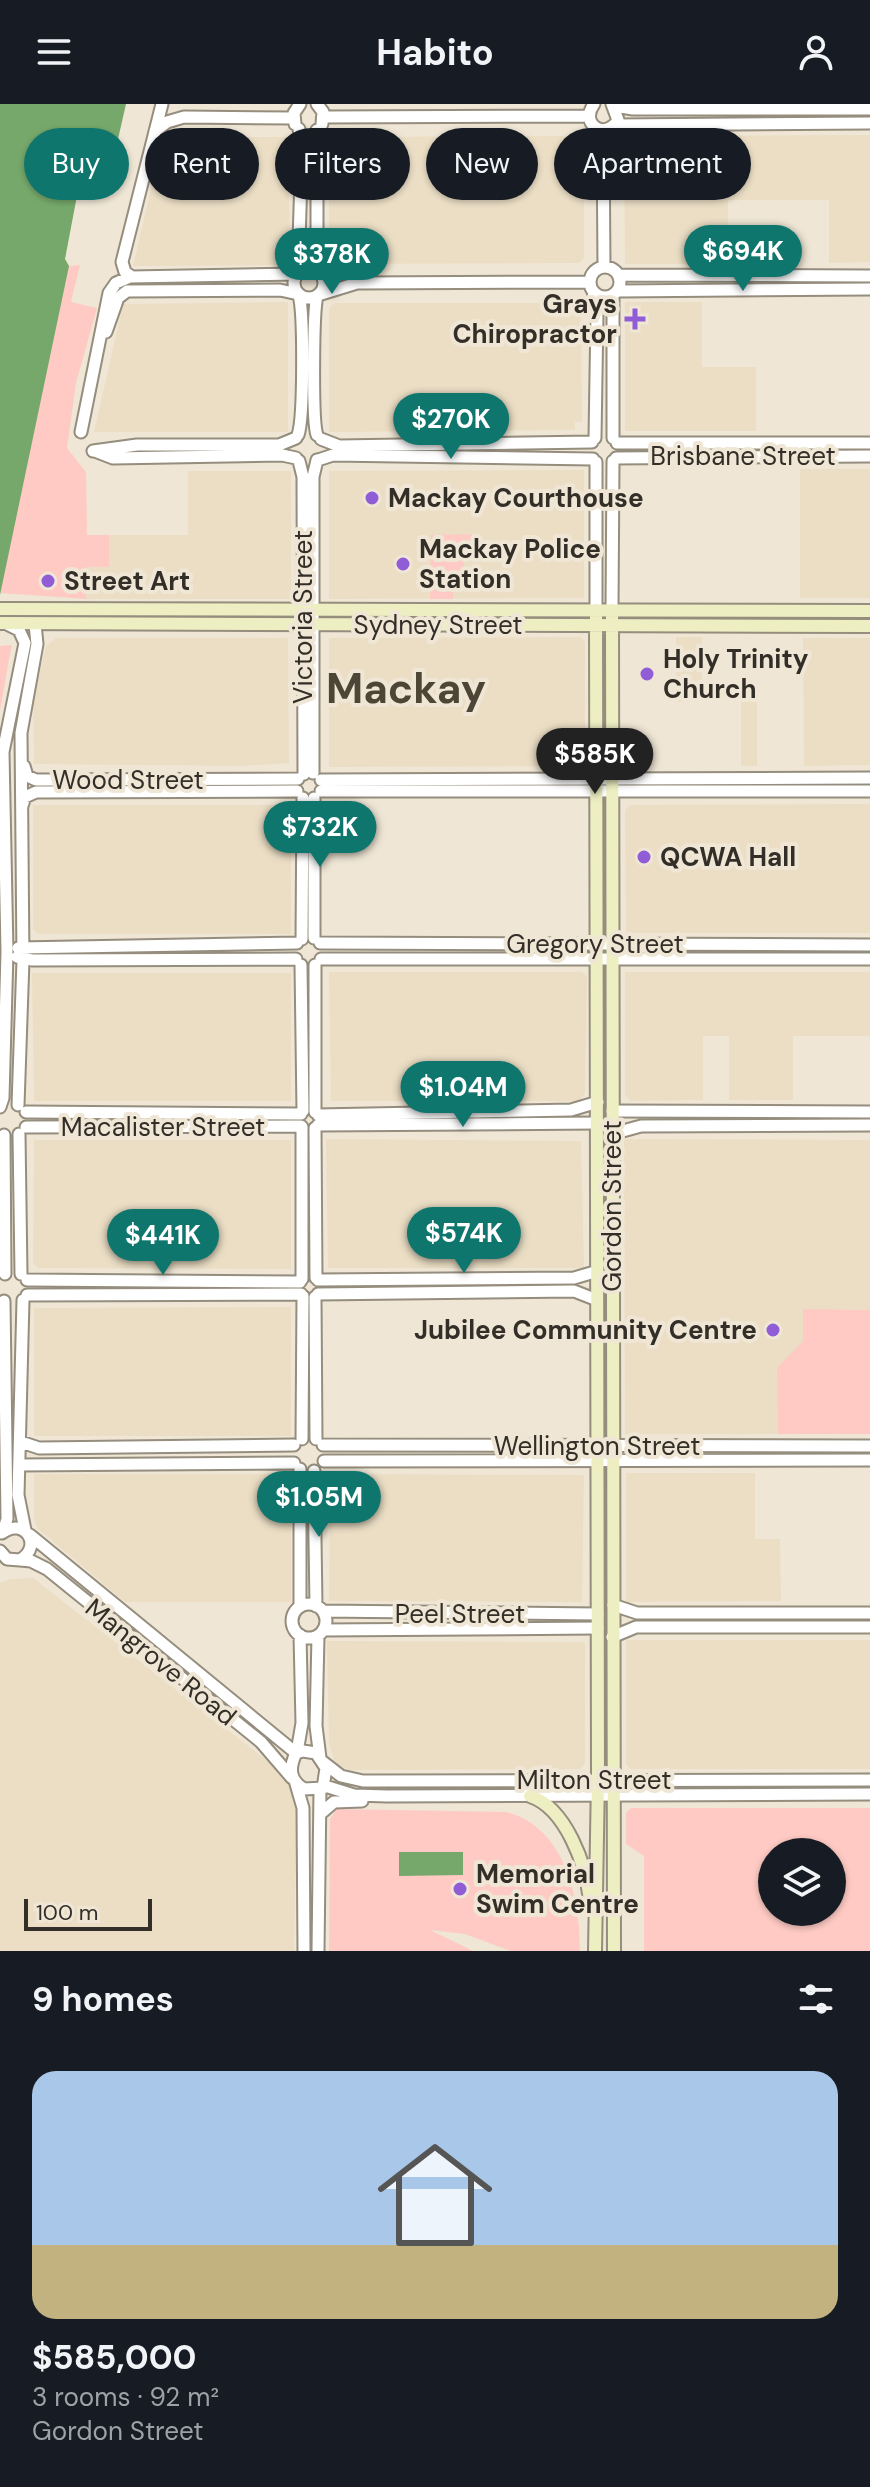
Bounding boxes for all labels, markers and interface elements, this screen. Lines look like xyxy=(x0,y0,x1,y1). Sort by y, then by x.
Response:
text: Habito xyxy=(376,29,494,76)
icon: menu xyxy=(32,30,76,74)
icon: person xyxy=(794,30,838,74)
chip: Buy xyxy=(24,128,129,200)
chip: Rent xyxy=(145,128,259,200)
chip: Filters xyxy=(275,128,410,200)
chip: New xyxy=(426,128,538,200)
chip: Apartment xyxy=(554,128,751,200)
pin: $694K xyxy=(687,225,799,293)
pin: $378K xyxy=(276,228,388,296)
text: $694K xyxy=(702,234,784,268)
text: $378K xyxy=(293,237,371,271)
place label: Grays Chiropractor xyxy=(452,287,617,351)
marker: Grays Chiropractor xyxy=(624,308,646,330)
pin: $270K xyxy=(395,393,507,461)
text: $270K xyxy=(411,402,491,436)
street label: Brisbane Street xyxy=(650,439,836,473)
place label: Mackay Courthouse xyxy=(388,481,644,515)
marker: Mackay Courthouse xyxy=(363,489,381,507)
street label: Victoria Street xyxy=(286,530,320,704)
place label: Mackay Police Station xyxy=(419,532,601,596)
marker: Mackay Police Station xyxy=(394,555,412,573)
place label: Street Art xyxy=(64,564,190,598)
marker: Street Art xyxy=(39,572,57,590)
street label: Sydney Street xyxy=(354,608,522,642)
place label: Holy Trinity Church xyxy=(663,642,809,706)
district label: Mackay xyxy=(326,661,486,716)
marker: Holy Trinity Church xyxy=(638,665,656,683)
pin: $585K xyxy=(539,728,651,796)
text: $585K xyxy=(554,737,636,771)
street label: Wood Street xyxy=(52,763,204,797)
pin: $732K xyxy=(264,801,376,869)
text: $732K xyxy=(281,810,359,844)
place label: QCWA Hall xyxy=(660,840,796,874)
marker: QCWA Hall xyxy=(635,848,653,866)
street label: Gregory Street xyxy=(506,927,684,961)
pin: $1.04M xyxy=(398,1061,528,1129)
text: $1.04M xyxy=(419,1070,507,1104)
street label: Macalister Street xyxy=(61,1110,265,1144)
street label: Gordon Street xyxy=(595,1120,629,1292)
pin: $574K xyxy=(408,1207,520,1275)
pin: $441K xyxy=(107,1209,219,1277)
text: $574K xyxy=(425,1216,503,1250)
text: $441K xyxy=(125,1218,201,1252)
place label: Jubilee Community Centre xyxy=(414,1313,757,1347)
marker: Jubilee Community Centre xyxy=(764,1321,782,1339)
street label: Wellington Street xyxy=(494,1429,700,1463)
pin: $1.05M xyxy=(254,1471,384,1539)
text: $1.05M xyxy=(275,1480,363,1514)
street label: Mangrove Road xyxy=(79,1591,243,1733)
street label: Peel Street xyxy=(395,1597,525,1631)
street label: Milton Street xyxy=(517,1763,671,1797)
map controls xyxy=(758,1838,846,1926)
button: layers xyxy=(758,1838,846,1926)
place label: Memorial Swim Centre xyxy=(476,1857,639,1921)
marker: Memorial Swim Centre xyxy=(451,1880,469,1898)
scale bar xyxy=(24,1895,152,1931)
text: 100 m xyxy=(36,1898,98,1927)
text: 9 homes xyxy=(32,1977,174,2022)
icon: filters xyxy=(794,1977,838,2021)
icon: home xyxy=(363,2123,507,2267)
text: $585,000 xyxy=(32,2335,197,2380)
text: 3 rooms · 92 m² xyxy=(32,2380,219,2414)
text: Gordon Street xyxy=(32,2414,204,2448)

